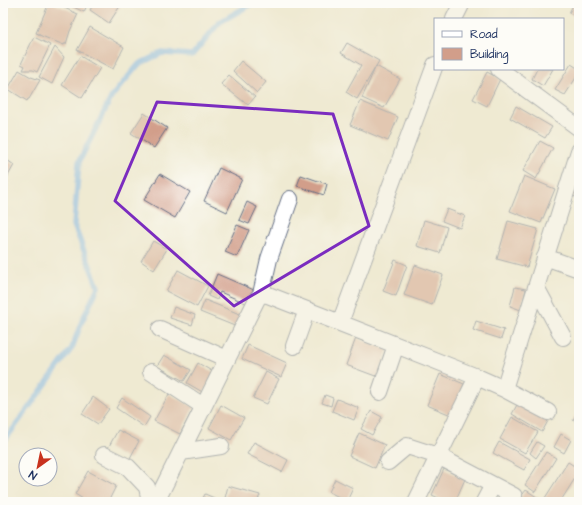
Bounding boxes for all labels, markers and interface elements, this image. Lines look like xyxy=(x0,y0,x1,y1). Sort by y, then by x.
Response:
legend xyxy=(434,18,564,70)
text: Road xyxy=(470,26,498,43)
text: Building xyxy=(470,46,508,64)
north arrow xyxy=(18,447,58,487)
text: N xyxy=(26,467,40,483)

